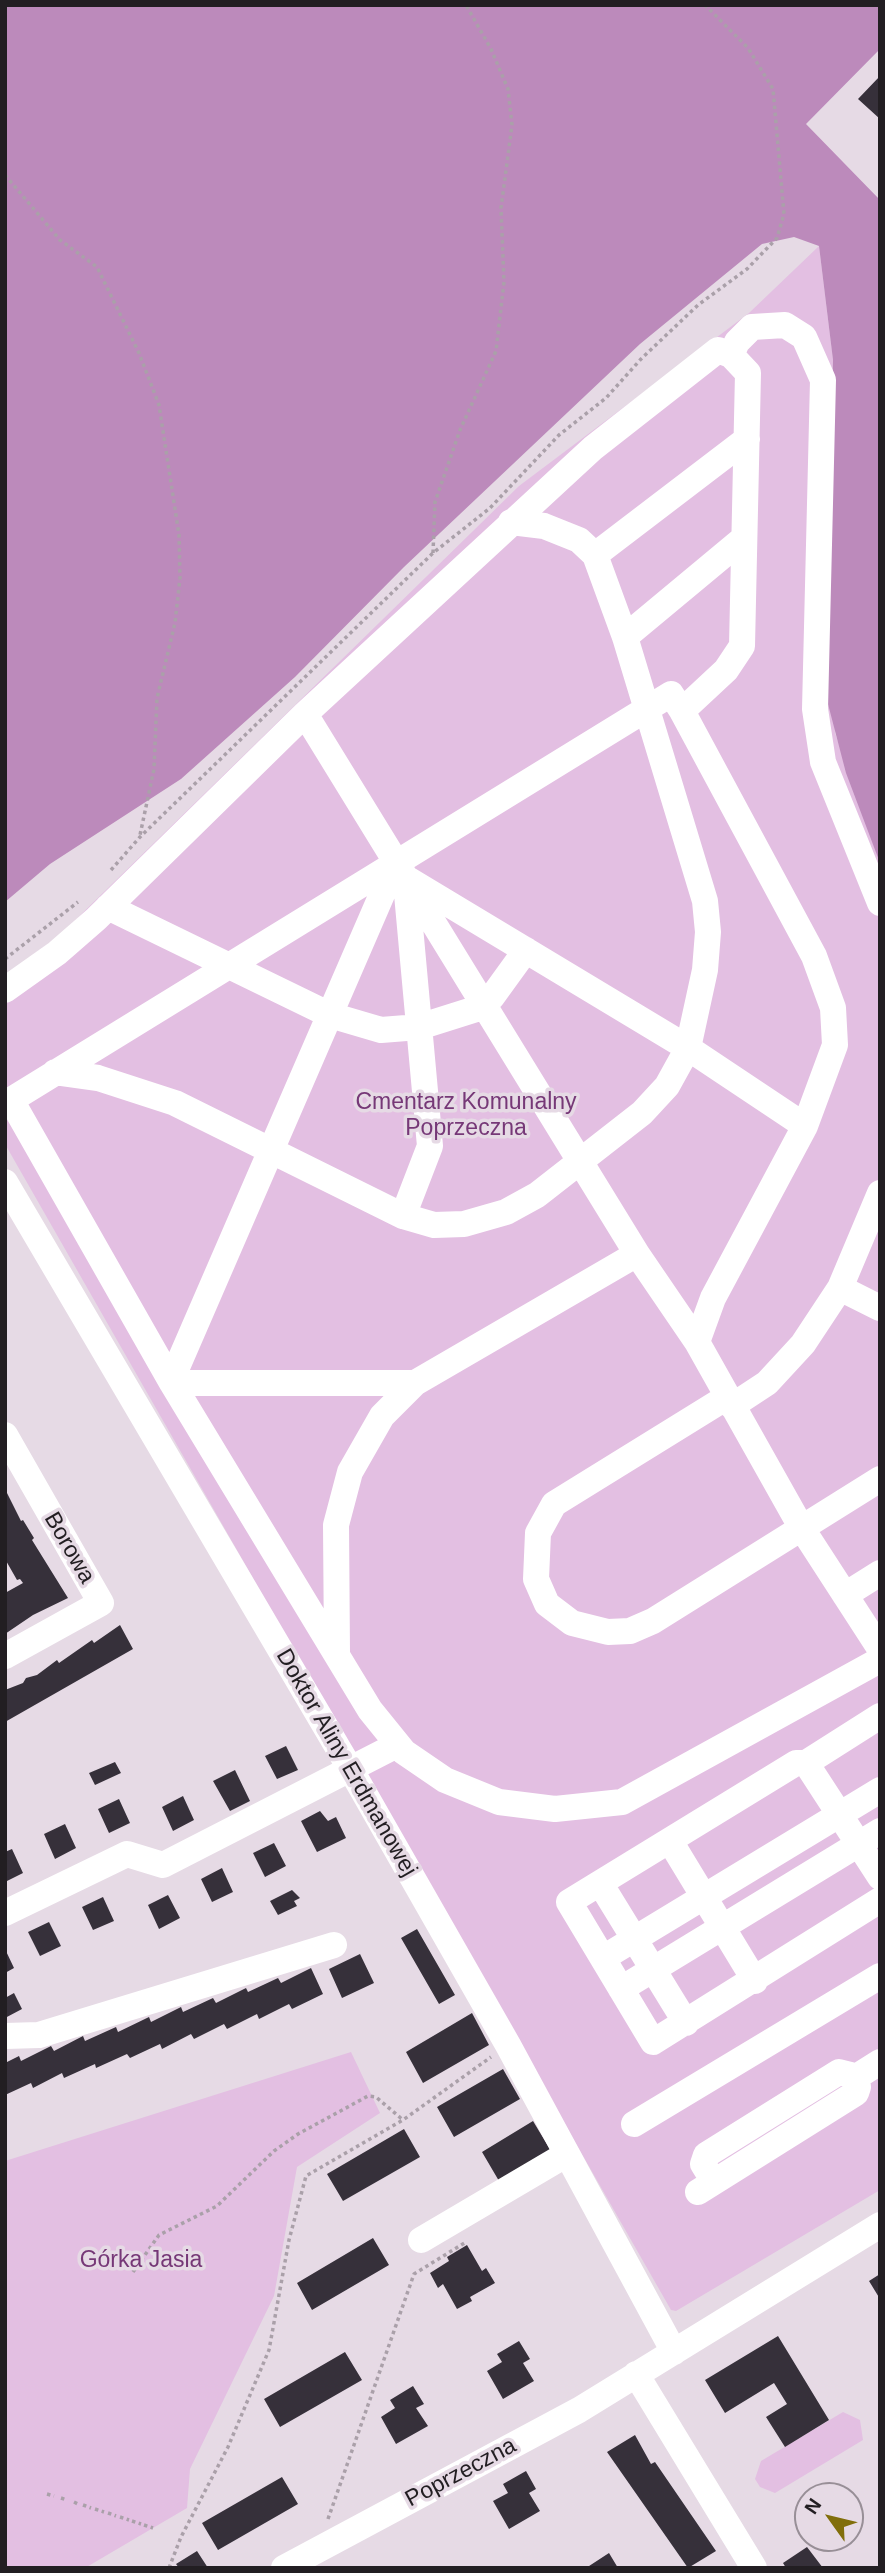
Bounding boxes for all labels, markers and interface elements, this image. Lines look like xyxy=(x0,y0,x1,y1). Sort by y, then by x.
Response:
park label: Cmentarz Komunalny Poprzeczna xyxy=(355,1089,577,1143)
street label: Borowa xyxy=(38,1507,100,1589)
street label: Doktor Aliny Erdmanowej xyxy=(269,1644,423,1882)
park label: Górka Jasia xyxy=(80,2247,202,2275)
street label: Poprzeczna xyxy=(401,2432,521,2514)
north arrow xyxy=(794,2482,864,2552)
text: N xyxy=(800,2495,825,2518)

